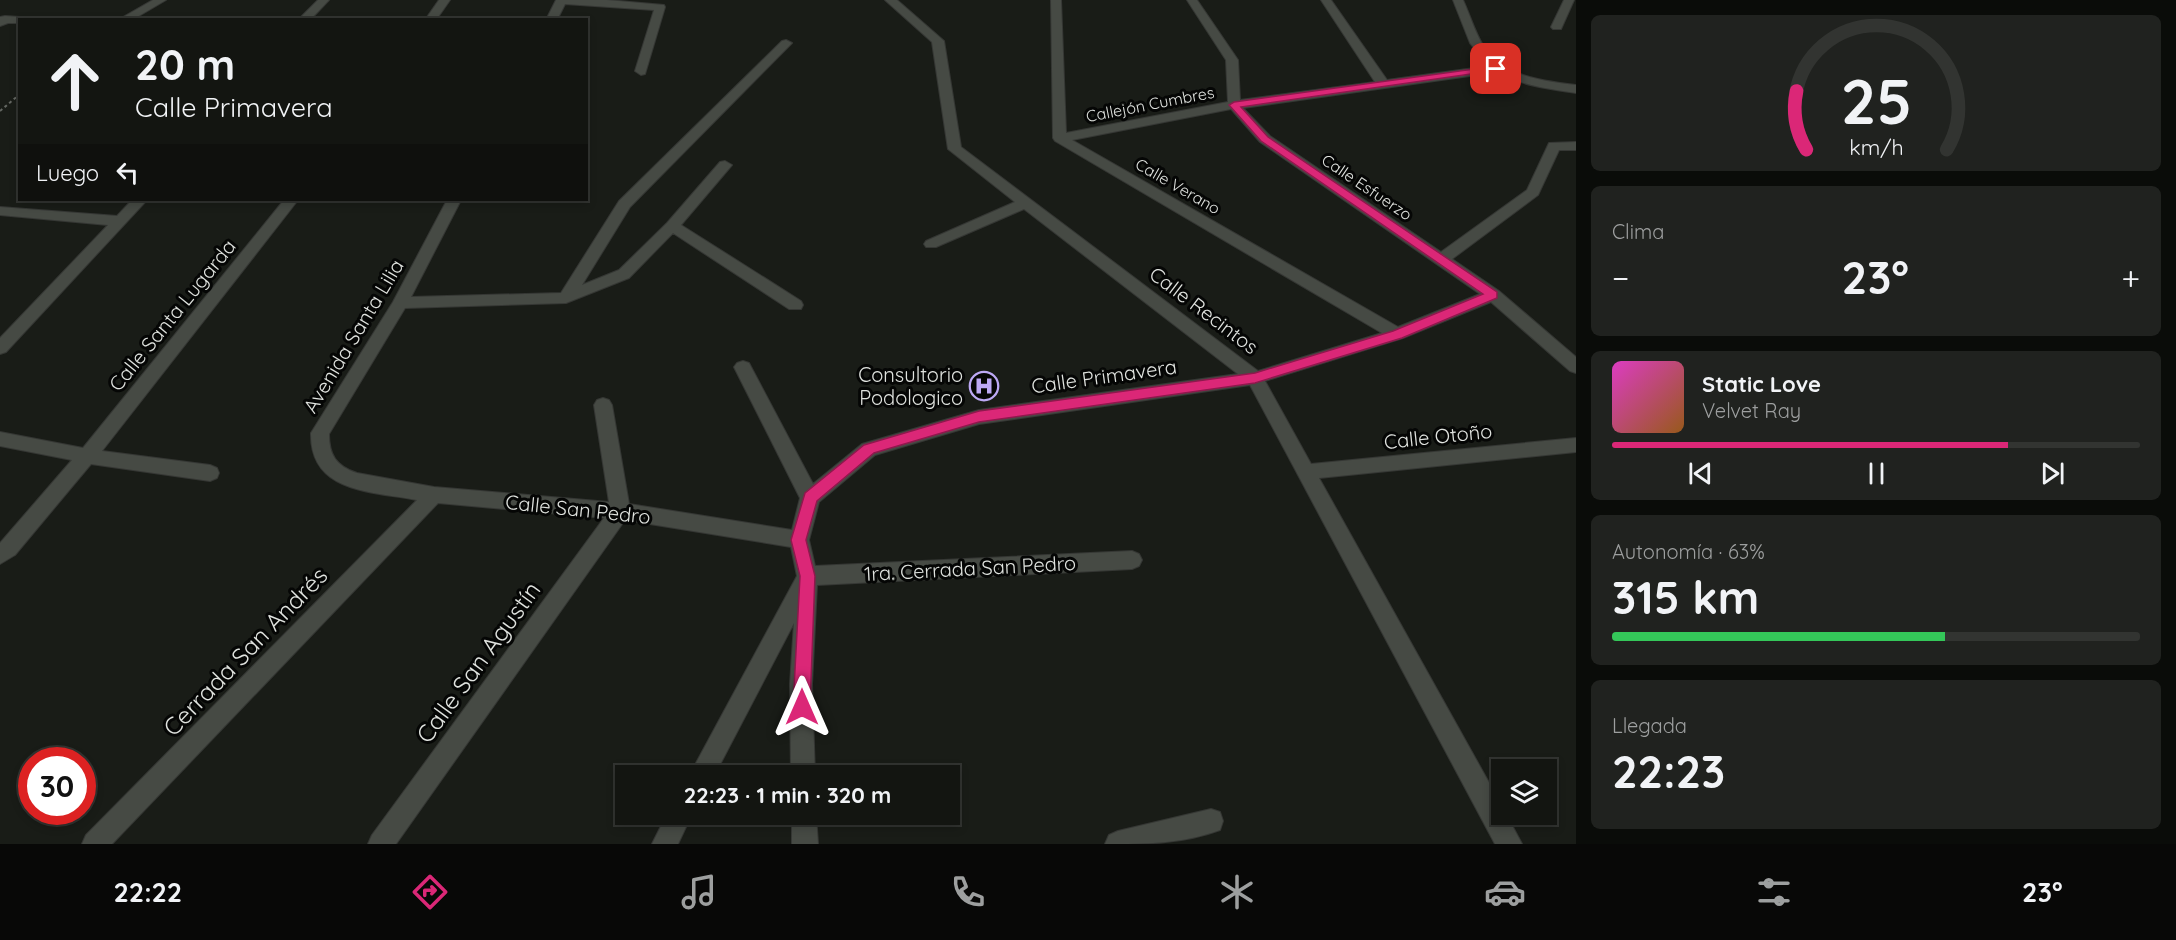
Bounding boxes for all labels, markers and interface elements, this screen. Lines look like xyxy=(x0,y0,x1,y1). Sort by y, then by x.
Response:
text: 20 m xyxy=(135,38,235,91)
icon: ahead xyxy=(36,42,114,120)
pin xyxy=(1470,43,1521,94)
icon: arrive xyxy=(1479,52,1512,85)
text: 25 xyxy=(1840,62,1912,140)
street label: Callejón Cumbres xyxy=(1084,82,1216,126)
text: Calle Primavera xyxy=(135,90,333,124)
text: km/h xyxy=(1849,134,1903,160)
street label: Calle Esfuerzo xyxy=(1318,149,1416,225)
street label: Calle Verano xyxy=(1132,154,1224,218)
icon: left xyxy=(111,156,144,189)
text: Luego xyxy=(36,159,99,187)
text: Clima xyxy=(1612,219,1664,244)
street label: Calle Santa Lugarda xyxy=(103,234,241,396)
text: 23° xyxy=(1842,249,1909,305)
street label: Avenida Santa Lilia xyxy=(297,255,409,417)
text: − xyxy=(1612,257,1629,298)
text: + xyxy=(2121,257,2140,298)
street label: Calle Recintos xyxy=(1145,261,1263,359)
street label: Calle Primavera xyxy=(1030,353,1178,399)
place label: Consultorio Podologico xyxy=(858,362,963,410)
hospital icon: Consultorio Podologico xyxy=(968,370,1000,402)
text: Static Love xyxy=(1702,370,1821,398)
text: Velvet Ray xyxy=(1702,398,1801,423)
street label: Calle Otoño xyxy=(1383,418,1493,454)
icon: previous xyxy=(1684,457,1717,490)
icon: pause xyxy=(1860,457,1893,490)
icon: next xyxy=(2036,457,2069,490)
street label: Calle San Pedro xyxy=(504,489,652,529)
text: Autonomía · 63% xyxy=(1612,539,1765,564)
street label: 1ra. Cerrada San Pedro xyxy=(863,550,1077,586)
street label: Cerrada San Andrés xyxy=(157,560,333,742)
text: 315 km xyxy=(1612,569,1759,625)
street label: Calle San Agustín xyxy=(409,576,547,748)
position arrow xyxy=(770,675,834,739)
text: Llegada xyxy=(1612,713,1687,738)
text: 22:23 xyxy=(1612,743,1725,799)
speed limit sign: 30 xyxy=(18,747,96,825)
map controls xyxy=(1491,759,1557,825)
button: layers xyxy=(1491,759,1557,825)
text: 22:23 · 1 min · 320 m xyxy=(684,781,891,809)
icon: directions xyxy=(409,871,451,913)
icon: music xyxy=(678,871,720,913)
icon: phone xyxy=(947,871,989,913)
icon: climate xyxy=(1216,871,1258,913)
icon: car xyxy=(1484,871,1526,913)
icon: filters xyxy=(1753,871,1795,913)
text: 22:22 xyxy=(113,875,182,909)
text: 23° xyxy=(2022,875,2063,909)

